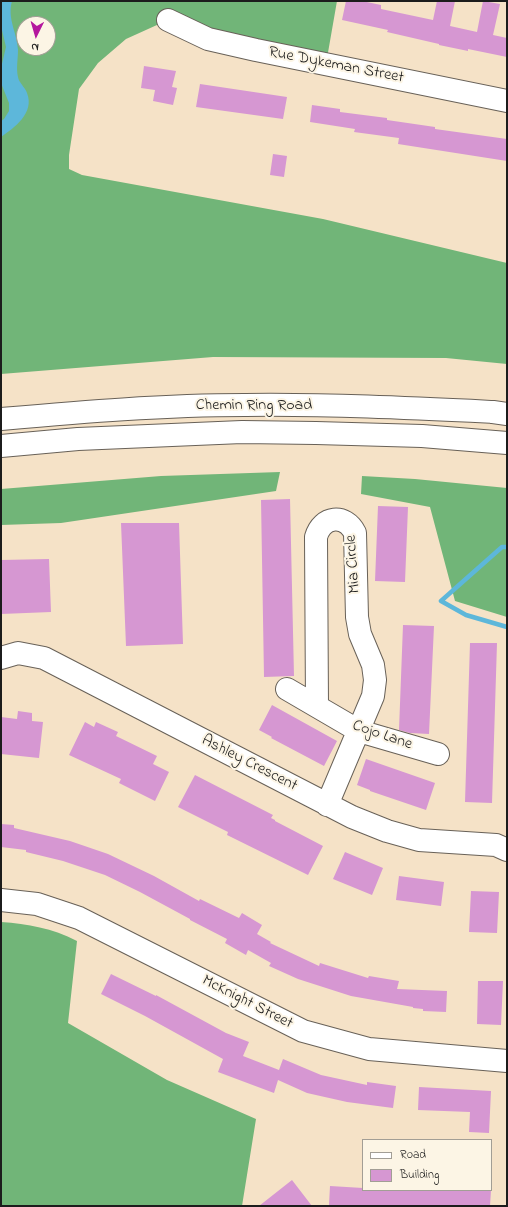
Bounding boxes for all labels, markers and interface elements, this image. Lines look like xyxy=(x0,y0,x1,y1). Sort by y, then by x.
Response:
north arrow xyxy=(16,16,56,56)
text: N xyxy=(31,39,39,55)
street label: Rue Dykeman Street xyxy=(267,43,405,89)
street label: Chemin Ring Road xyxy=(196,396,312,416)
street label: Mia Circle xyxy=(342,534,366,594)
street label: Cojo Lane xyxy=(350,717,414,755)
street label: Ashley Crescent xyxy=(198,732,300,796)
street label: McKnight Street xyxy=(198,972,296,1034)
legend xyxy=(362,1139,492,1191)
text: Road xyxy=(400,1146,426,1164)
text: Building xyxy=(400,1166,439,1184)

